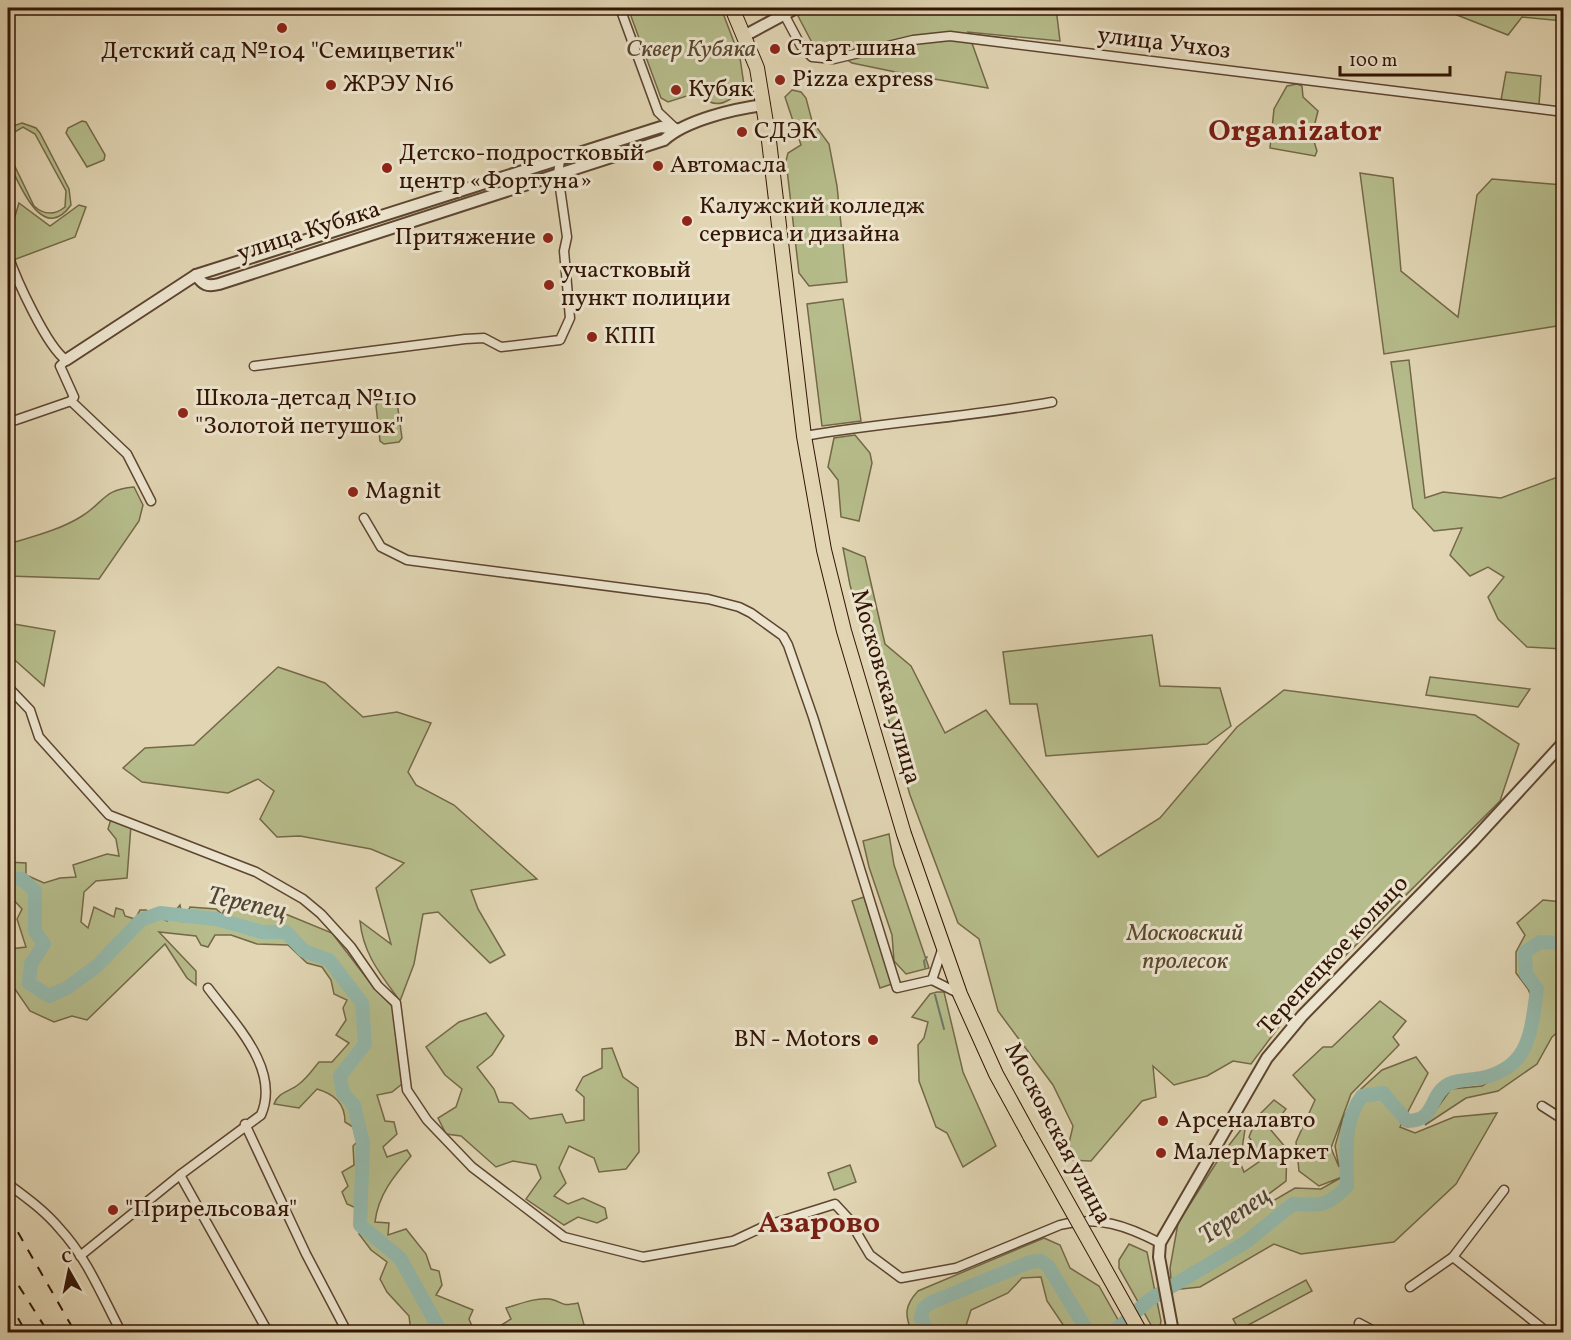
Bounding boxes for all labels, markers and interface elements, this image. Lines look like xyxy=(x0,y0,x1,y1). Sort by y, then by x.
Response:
street label: улица Учхоз xyxy=(1096,19,1232,69)
marker: Детский сад №104 "Семицветик" xyxy=(275,21,289,35)
place label: Старт шина xyxy=(787,32,917,66)
park label: Сквер Кубяка xyxy=(626,33,756,67)
place label: Детский сад №104 "Семицветик" xyxy=(101,35,463,69)
scale bar xyxy=(1340,39,1450,77)
marker: Старт шина xyxy=(768,42,782,56)
text: 100 m xyxy=(1349,49,1398,74)
place label: Pizza express xyxy=(792,63,934,97)
place label: ЖРЭУ N16 xyxy=(343,68,454,102)
place label: Кубяк xyxy=(688,73,754,107)
marker: Pizza express xyxy=(773,73,787,87)
marker: ЖРЭУ N16 xyxy=(324,78,338,92)
marker: Кубяк xyxy=(669,83,683,97)
district label: Organizator xyxy=(1208,111,1382,153)
place label: СДЭК xyxy=(754,115,818,149)
marker: СДЭК xyxy=(735,125,749,139)
place label: Детско-подростковый центр «Фортуна» xyxy=(399,137,644,199)
place label: Автомасла xyxy=(670,149,787,183)
marker: Автомасла xyxy=(651,159,665,173)
marker: Детско-подростковый центр «Фортуна» xyxy=(380,161,394,175)
place label: Калужский колледж сервиса и дизайна xyxy=(699,190,925,252)
street label: улица Кубяка xyxy=(233,193,385,271)
marker: Калужский колледж сервиса и дизайна xyxy=(680,214,694,228)
place label: Притяжение xyxy=(395,221,536,255)
marker: Притяжение xyxy=(541,231,555,245)
place label: участковый пункт полиции xyxy=(561,254,731,316)
marker: участковый пункт полиции xyxy=(542,278,556,292)
place label: КПП xyxy=(604,320,656,354)
marker: КПП xyxy=(585,330,599,344)
place label: Школа-детсад №110 "Золотой петушок" xyxy=(195,382,417,444)
marker: Школа-детсад №110 "Золотой петушок" xyxy=(176,406,190,420)
place label: Magnit xyxy=(365,475,442,509)
marker: Magnit xyxy=(346,485,360,499)
street label: Московская улица xyxy=(841,585,929,789)
street label: Терепецкое кольцо xyxy=(1251,868,1417,1044)
water label: Терепец xyxy=(204,878,290,930)
park label: Московский пролесок xyxy=(1126,917,1243,979)
place label: BN - Motors xyxy=(734,1023,861,1057)
marker: BN - Motors xyxy=(866,1033,880,1047)
street label: Московская улица xyxy=(995,1037,1119,1231)
place label: Арсеналавто xyxy=(1175,1104,1316,1138)
marker: Арсеналавто xyxy=(1156,1114,1170,1128)
place label: МалерМаркет xyxy=(1173,1136,1329,1170)
marker: МалерМаркет xyxy=(1154,1146,1168,1160)
water label: Терепец xyxy=(1192,1178,1278,1254)
place label: "Прирельсовая" xyxy=(125,1193,297,1227)
marker: "Прирельсовая" xyxy=(106,1203,120,1217)
district label: Азарово xyxy=(758,1203,880,1245)
north arrow xyxy=(39,1241,99,1301)
text: С xyxy=(60,1246,74,1270)

